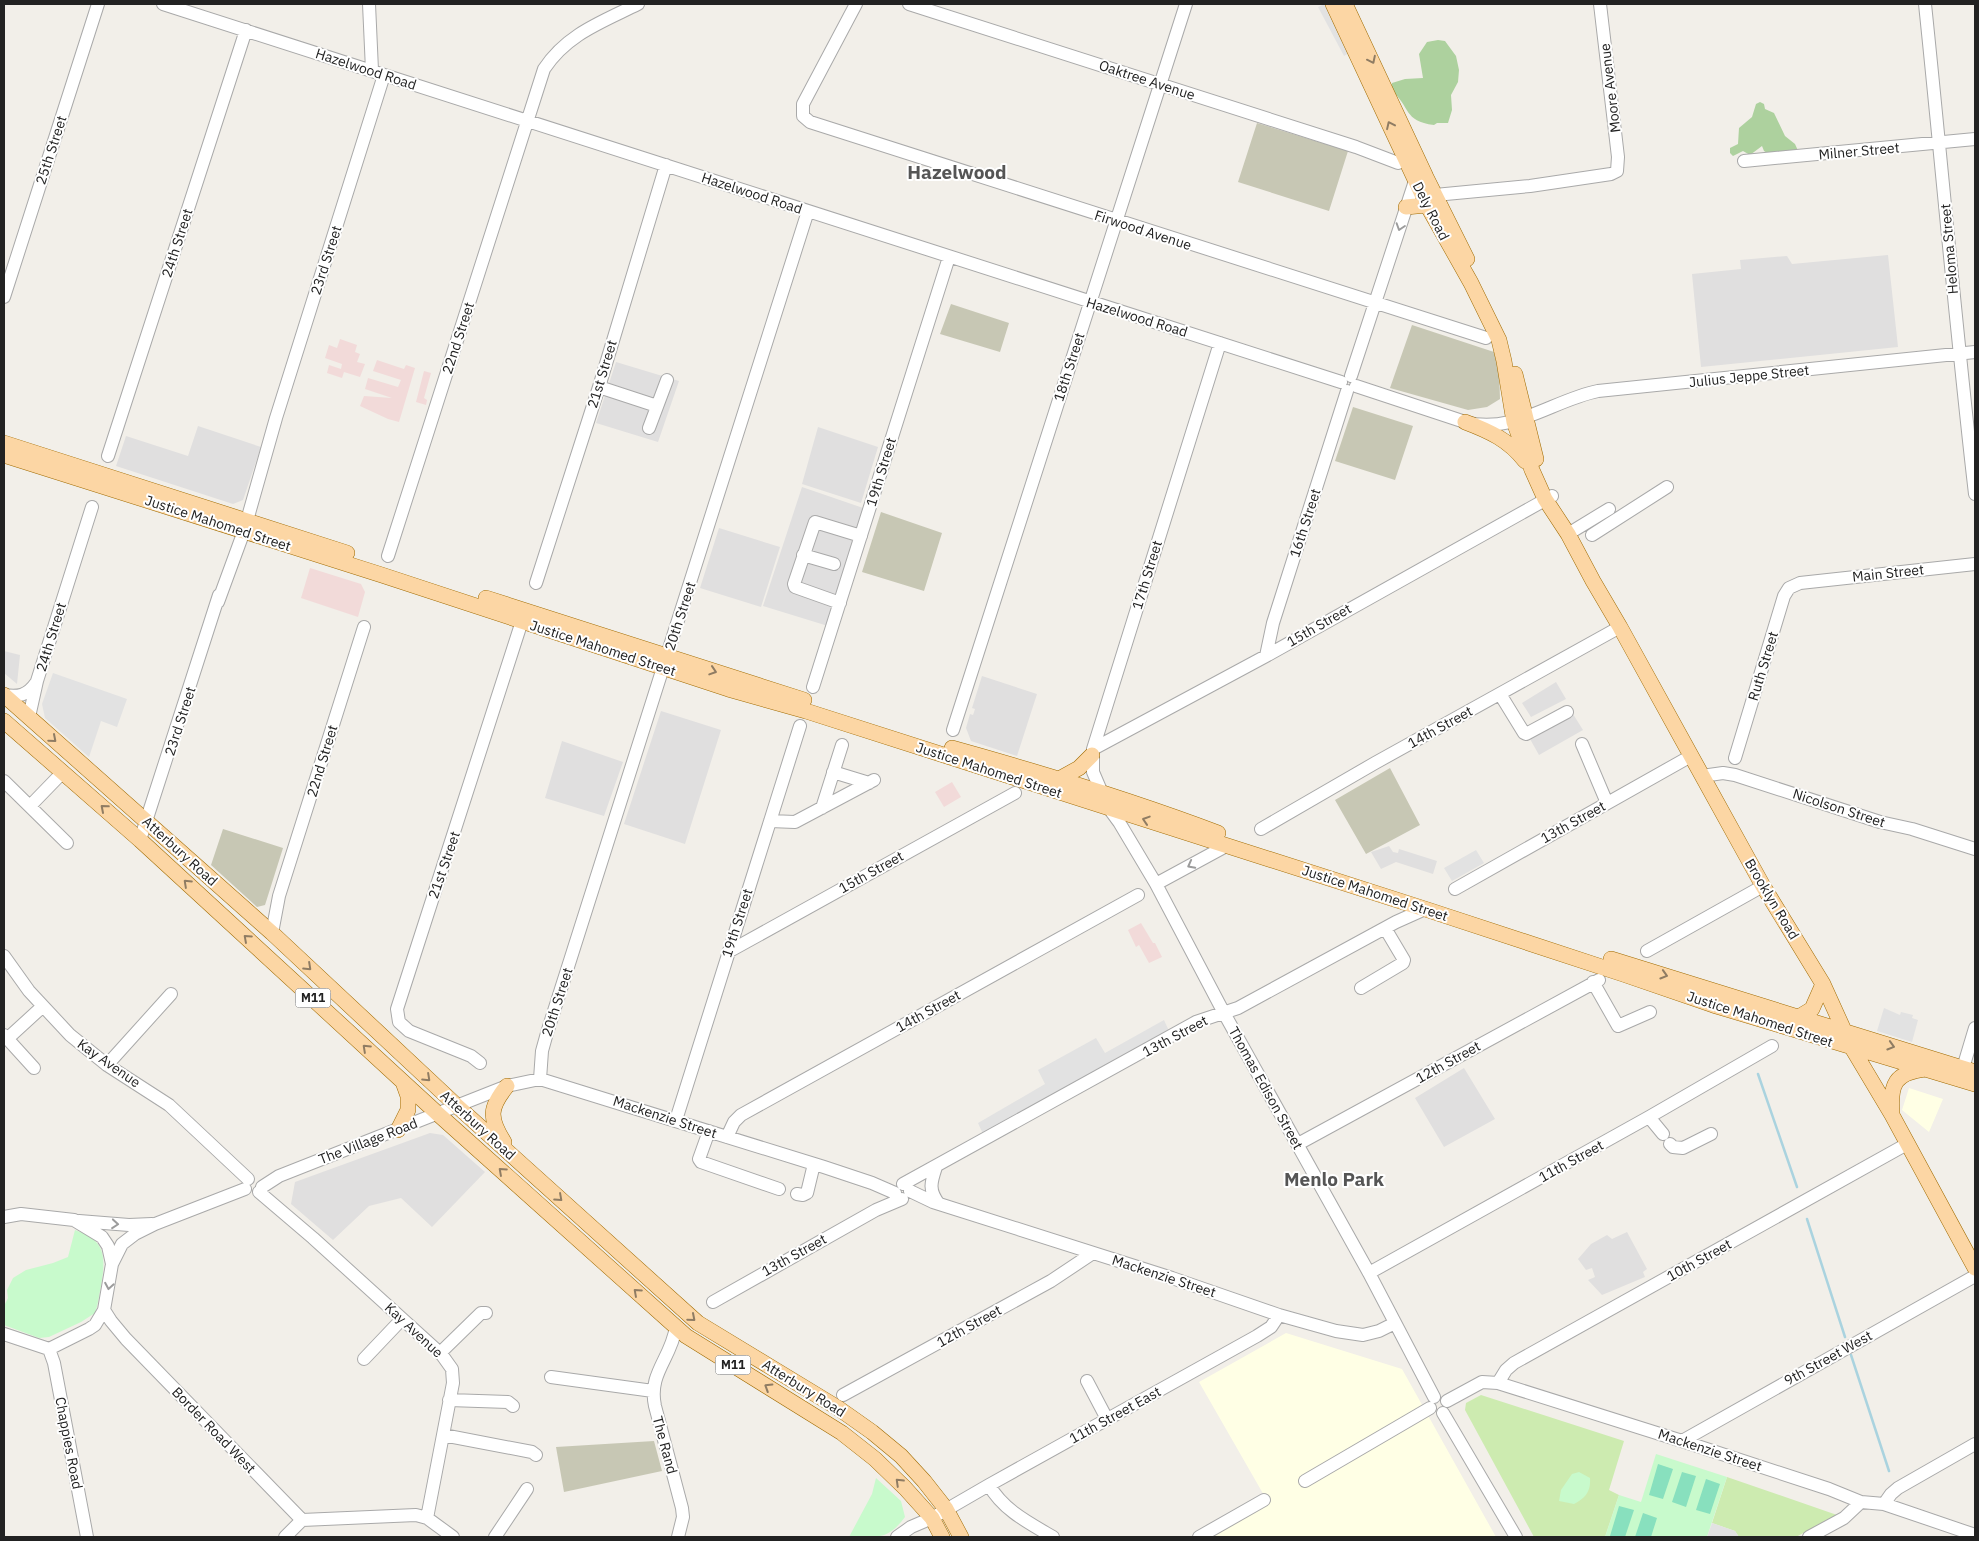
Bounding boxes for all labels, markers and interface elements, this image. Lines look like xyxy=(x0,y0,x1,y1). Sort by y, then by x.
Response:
street label: Moore Avenue xyxy=(1596,42,1624,134)
street label: Hazelwood Road xyxy=(313,44,419,94)
one-way arrow xyxy=(1366,55,1376,64)
street label: Oaktree Avenue xyxy=(1097,56,1198,104)
street label: 25th Street xyxy=(31,113,71,187)
one-way arrow xyxy=(1386,122,1396,131)
street label: Milner Street xyxy=(1818,138,1900,164)
district label: Hazelwood xyxy=(907,160,1007,184)
street label: Hazelwood Road xyxy=(699,168,805,218)
street label: Dely Road xyxy=(1409,179,1453,243)
street label: Heloma Street xyxy=(1936,203,1962,295)
street label: 24th Street xyxy=(157,206,197,280)
street label: Firwood Avenue xyxy=(1092,206,1194,254)
one-way arrow xyxy=(1396,222,1406,231)
street label: 23rd Street xyxy=(306,223,346,297)
street label: Hazelwood Road xyxy=(1084,293,1190,341)
street label: 22nd Street xyxy=(438,300,478,376)
street label: 18th Street xyxy=(1049,330,1089,404)
street label: 21st Street xyxy=(583,338,621,410)
street label: Julius Jeppe Street xyxy=(1688,361,1810,391)
street label: 19th Street xyxy=(862,435,900,509)
street label: 16th Street xyxy=(1285,486,1325,560)
street label: Justice Mahomed Street xyxy=(143,491,293,555)
street label: 17th Street xyxy=(1128,538,1166,612)
street label: Main Street xyxy=(1851,560,1925,586)
street label: 20th Street xyxy=(660,579,700,653)
street label: 15th Street xyxy=(1284,599,1354,651)
street label: 24th Street xyxy=(32,600,70,674)
street label: Justice Mahomed Street xyxy=(528,616,678,680)
street label: Ruth Street xyxy=(1744,629,1782,703)
one-way arrow xyxy=(709,666,717,676)
street label: 23rd Street xyxy=(160,684,200,758)
street label: 14th Street xyxy=(1404,702,1476,752)
street label: 22nd Street xyxy=(302,723,342,799)
one-way arrow xyxy=(48,733,57,742)
street label: Justice Mahomed Street xyxy=(914,738,1064,802)
street label: Nicolson Street xyxy=(1790,785,1888,831)
street label: 13th Street xyxy=(1537,797,1609,847)
one-way arrow xyxy=(100,805,109,814)
street label: Atterbury Road xyxy=(139,812,221,890)
one-way arrow xyxy=(1143,816,1151,826)
street label: 21st Street xyxy=(424,829,464,901)
street label: 15th Street xyxy=(835,847,907,897)
street label: Brooklyn Road xyxy=(1741,855,1803,943)
one-way arrow xyxy=(1187,859,1196,869)
street label: Justice Mahomed Street xyxy=(1300,861,1450,925)
one-way arrow xyxy=(184,880,193,889)
street label: 19th Street xyxy=(717,886,757,960)
one-way arrow xyxy=(243,935,252,944)
one-way arrow xyxy=(302,961,311,970)
street label: 20th Street xyxy=(537,965,577,1039)
one-way arrow xyxy=(1660,970,1668,980)
street label: 14th Street xyxy=(892,986,964,1036)
street label: Justice Mahomed Street xyxy=(1685,987,1835,1051)
road number: M11 xyxy=(296,988,330,1008)
street label: 13th Street xyxy=(1139,1011,1211,1061)
street label: Thomas Edison Street xyxy=(1225,1023,1307,1153)
street label: Kay Avenue xyxy=(74,1035,144,1092)
street label: 12th Street xyxy=(1412,1037,1484,1087)
one-way arrow xyxy=(1887,1040,1895,1050)
one-way arrow xyxy=(363,1045,372,1054)
one-way arrow xyxy=(422,1072,431,1081)
street label: Atterbury Road xyxy=(437,1086,519,1164)
street label: Mackenzie Street xyxy=(611,1092,719,1142)
street label: The Village Road xyxy=(316,1114,420,1168)
street label: 11th Street xyxy=(1535,1136,1607,1186)
district label: Menlo Park xyxy=(1284,1167,1384,1191)
one-way arrow xyxy=(499,1169,508,1177)
one-way arrow xyxy=(553,1192,562,1201)
one-way arrow xyxy=(111,1218,119,1229)
street label: 13th Street xyxy=(758,1230,830,1280)
street label: 10th Street xyxy=(1663,1235,1735,1285)
street label: Mackenzie Street xyxy=(1110,1251,1218,1301)
one-way arrow xyxy=(104,1281,114,1290)
one-way arrow xyxy=(633,1289,642,1298)
street label: Kay Avenue xyxy=(381,1298,447,1362)
street label: 12th Street xyxy=(933,1301,1005,1351)
one-way arrow xyxy=(687,1313,696,1322)
street label: 9th Street West xyxy=(1781,1326,1875,1390)
street label: Atterbury Road xyxy=(759,1355,849,1421)
road number: M11 xyxy=(716,1356,750,1374)
street label: 11th Street East xyxy=(1066,1382,1164,1448)
street label: Border Road West xyxy=(168,1383,260,1477)
one-way arrow xyxy=(765,1384,774,1393)
street label: Chappies Road xyxy=(51,1395,87,1491)
street label: The Rand xyxy=(649,1414,681,1476)
street label: Mackenzie Street xyxy=(1656,1425,1764,1475)
one-way arrow xyxy=(896,1479,905,1488)

